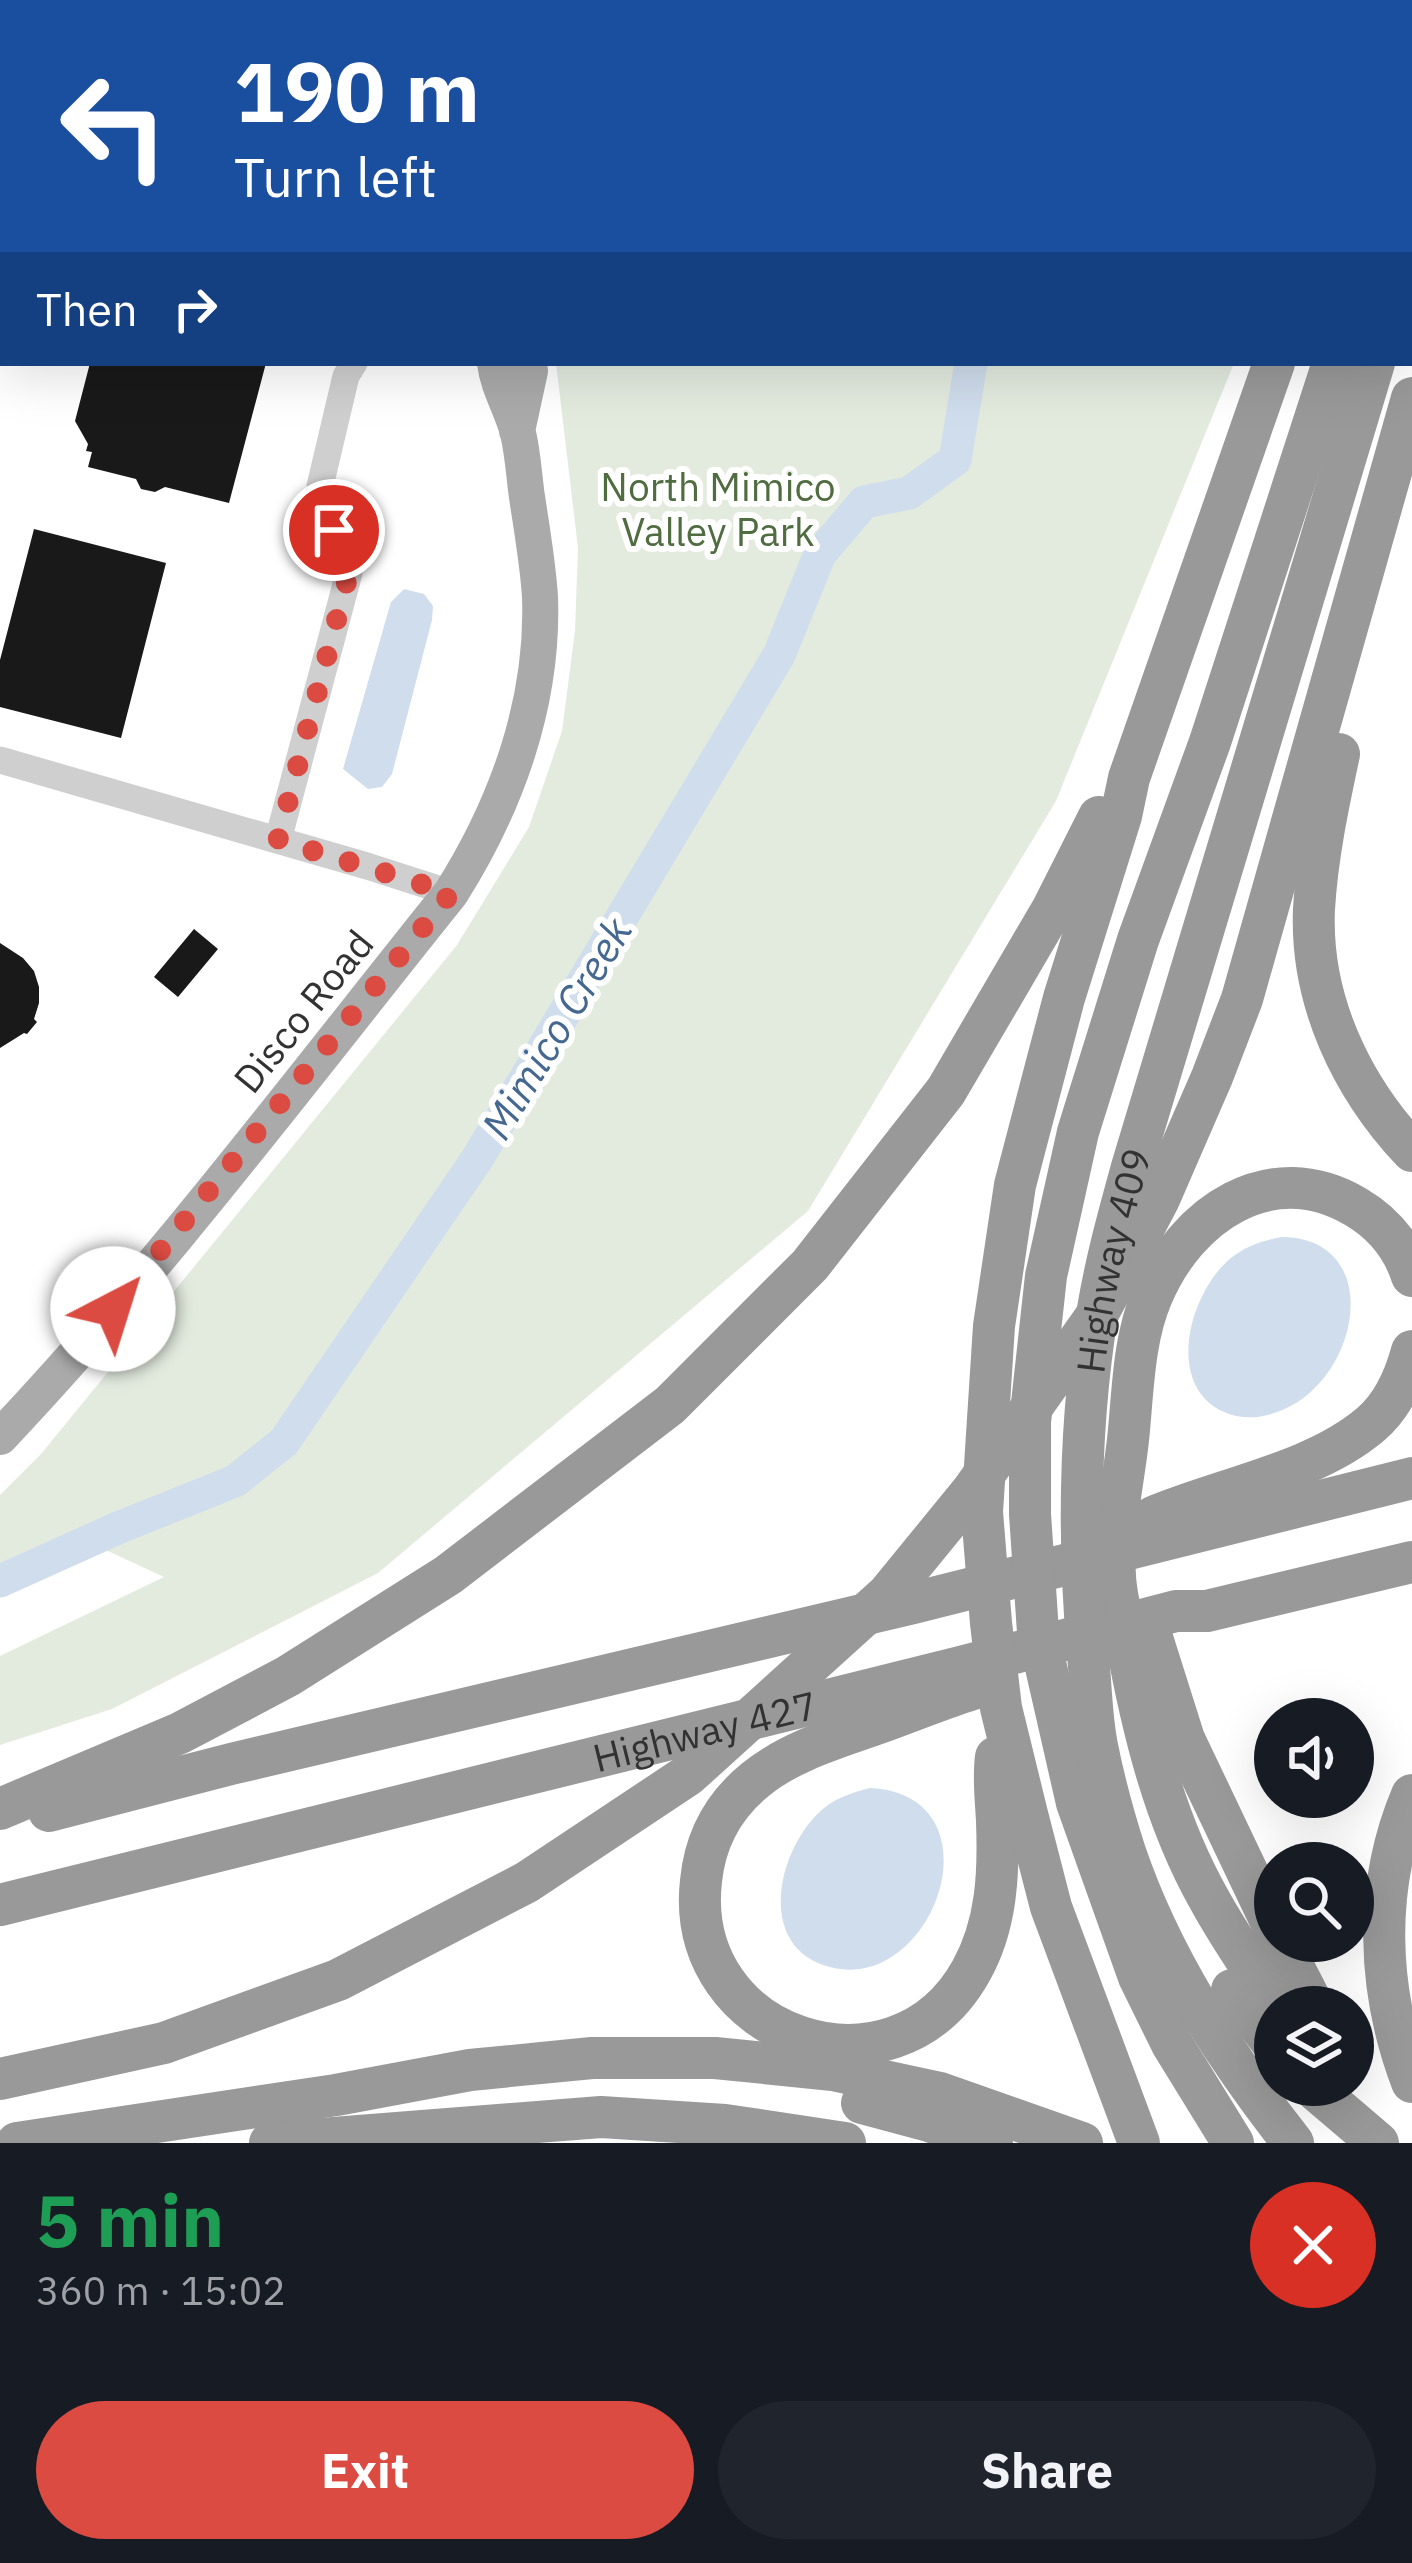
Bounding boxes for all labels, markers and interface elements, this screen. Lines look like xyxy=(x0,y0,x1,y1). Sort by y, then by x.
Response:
text: 190 m xyxy=(234,36,480,145)
icon: left xyxy=(36,48,192,204)
text: Turn left xyxy=(234,142,437,212)
icon: right xyxy=(162,276,228,342)
text: Then xyxy=(36,280,138,338)
park label: North Mimico Valley Park xyxy=(600,461,836,557)
pin xyxy=(283,479,385,581)
icon: arrive xyxy=(301,497,367,563)
water label: Mimico Creek xyxy=(468,906,644,1149)
street label: Disco Road xyxy=(222,919,384,1103)
street label: Highway 409 xyxy=(1064,1142,1162,1376)
position arrow xyxy=(50,1246,176,1372)
street label: Highway 427 xyxy=(587,1678,822,1783)
map controls xyxy=(1254,1698,1374,2106)
button: sound xyxy=(1254,1698,1374,1818)
button: search xyxy=(1254,1842,1374,1962)
button: layers xyxy=(1254,1986,1374,2106)
text: 5 min xyxy=(36,2173,224,2267)
button: close xyxy=(1250,2182,1376,2308)
text: 360 m · 15:02 xyxy=(36,2265,286,2316)
button: Exit xyxy=(36,2401,694,2539)
button: Share xyxy=(718,2401,1376,2539)

